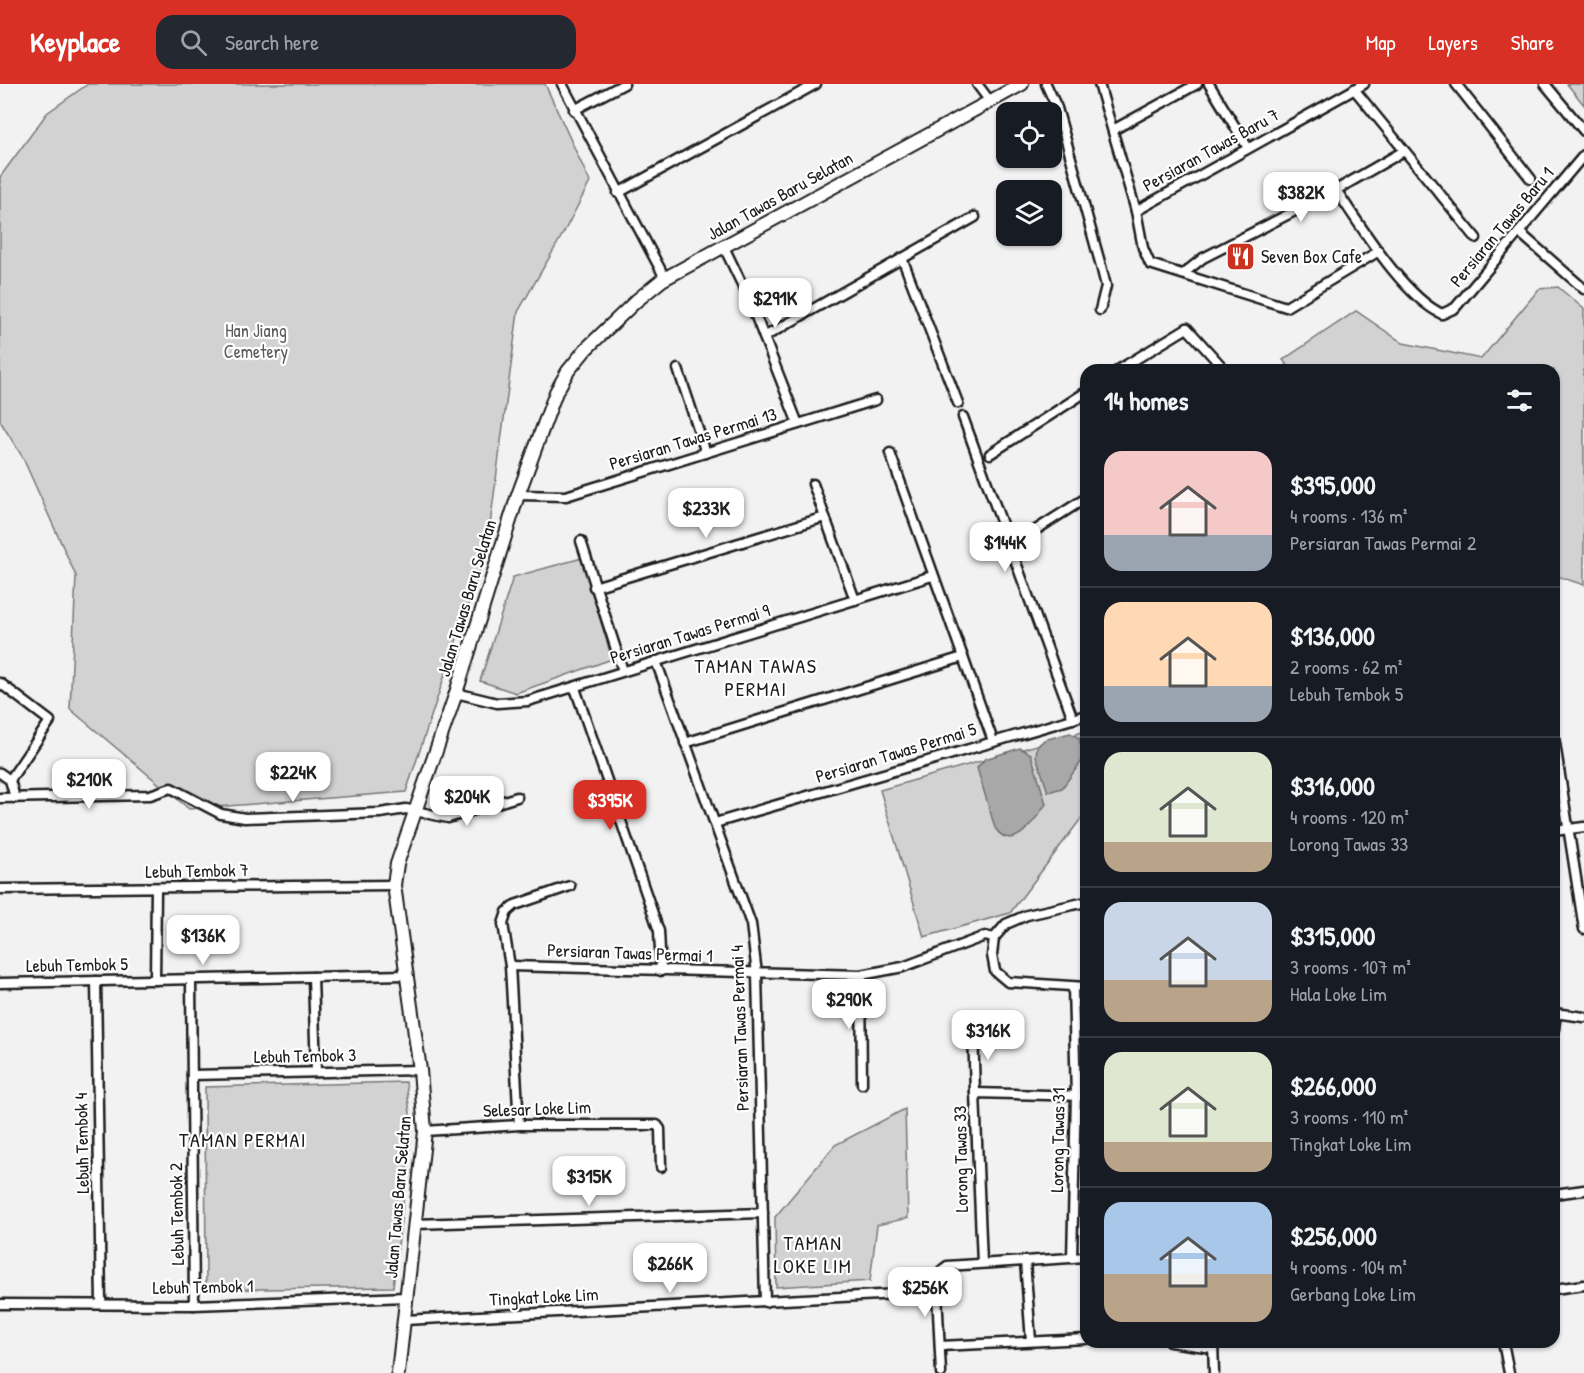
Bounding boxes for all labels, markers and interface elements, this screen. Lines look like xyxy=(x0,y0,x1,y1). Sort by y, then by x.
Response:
search box xyxy=(156,15,576,69)
text: Keyplace xyxy=(30,23,120,61)
icon: search xyxy=(177,26,210,59)
text: Search here xyxy=(225,27,319,57)
text: Map xyxy=(1366,28,1395,57)
text: Layers xyxy=(1428,28,1478,57)
text: Share xyxy=(1511,28,1554,57)
map controls xyxy=(996,102,1062,246)
button: locate xyxy=(996,102,1062,168)
street label: Persiaran Tawas Baru 7 xyxy=(1138,102,1284,197)
street label: Jalan Tawas Baru Selatan xyxy=(702,145,857,246)
street label: Persiaran Tawas Baru 1 xyxy=(1444,161,1559,292)
pin: $382K xyxy=(1259,172,1343,223)
text: $382K xyxy=(1277,178,1325,205)
button: layers xyxy=(996,180,1062,246)
restaurant icon: Seven Box Cafe xyxy=(1224,241,1256,273)
place label: Seven Box Cafe xyxy=(1261,244,1362,269)
pin: $291K xyxy=(733,278,817,329)
text: $291K xyxy=(753,284,797,311)
park label: Han Jiang Cemetery xyxy=(224,318,289,364)
text: 14 homes xyxy=(1104,383,1189,418)
icon: filters xyxy=(1503,384,1536,417)
street label: Persiaran Tawas Permai 13 xyxy=(606,401,780,476)
text: $395,000 xyxy=(1290,467,1376,502)
icon: home xyxy=(1152,475,1224,547)
pin: $233K xyxy=(664,488,748,539)
text: $233K xyxy=(682,494,730,521)
text: 4 rooms · 136 m² xyxy=(1290,502,1407,529)
street label: Jalan Tawas Baru Selatan xyxy=(431,516,502,679)
pin: $144K xyxy=(963,522,1047,573)
text: $144K xyxy=(984,528,1026,555)
text: Persiaran Tawas Permai 2 xyxy=(1290,529,1476,556)
street label: Persiaran Tawas Permai 9 xyxy=(607,597,773,670)
text: $136,000 xyxy=(1290,618,1375,653)
icon: home xyxy=(1152,626,1224,698)
district label: TAMAN TAWAS PERMAI xyxy=(695,652,817,702)
text: 2 rooms · 62 m² xyxy=(1290,653,1402,680)
text: Lebuh Tembok 5 xyxy=(1290,680,1403,707)
street label: Persiaran Tawas Permai 5 xyxy=(812,716,980,789)
pin: $224K xyxy=(251,752,335,803)
text: $224K xyxy=(270,758,316,785)
pin: $210K xyxy=(47,759,131,810)
text: $210K xyxy=(66,765,112,792)
text: $316,000 xyxy=(1290,768,1375,803)
pin: $204K xyxy=(425,776,509,827)
icon: home xyxy=(1152,776,1224,848)
pin: $395K xyxy=(568,780,652,831)
text: $204K xyxy=(444,782,490,809)
text: $395K xyxy=(587,786,633,813)
text: 4 rooms · 120 m² xyxy=(1290,803,1409,830)
text: Lorong Tawas 33 xyxy=(1290,830,1408,857)
street label: Lebuh Tembok 7 xyxy=(145,857,249,884)
pin: $136K xyxy=(161,915,245,966)
text: $315,000 xyxy=(1290,918,1375,953)
text: $136K xyxy=(181,921,225,948)
icon: home xyxy=(1152,926,1224,998)
street label: Persiaran Tawas Permai 1 xyxy=(547,937,713,968)
street label: Persiaran Tawas Permai 4 xyxy=(724,944,755,1111)
street label: Lebuh Tembok 5 xyxy=(26,951,129,978)
text: 3 rooms · 107 m² xyxy=(1290,953,1411,980)
pin: $290K xyxy=(807,979,891,1030)
text: Hala Loke Lim xyxy=(1290,980,1387,1007)
text: $290K xyxy=(826,985,872,1012)
pin: $316K xyxy=(946,1010,1030,1061)
text: $316K xyxy=(966,1016,1010,1043)
street label: Lebuh Tembok 3 xyxy=(254,1042,356,1069)
text: $266,000 xyxy=(1290,1068,1376,1103)
icon: home xyxy=(1152,1076,1224,1148)
street label: Lorong Tawas 31 xyxy=(1044,1087,1071,1193)
street label: Lebuh Tembok 4 xyxy=(68,1092,95,1194)
street label: Selesar Loke Lim xyxy=(483,1094,591,1123)
text: 3 rooms · 110 m² xyxy=(1290,1103,1408,1130)
street label: Lorong Tawas 33 xyxy=(947,1106,974,1212)
street label: Jalan Tawas Baru Selatan xyxy=(378,1115,417,1279)
district label: TAMAN PERMAI xyxy=(179,1126,307,1153)
text: Tingkat Loke Lim xyxy=(1290,1130,1411,1157)
pin: $315K xyxy=(547,1156,631,1207)
street label: Lebuh Tembok 2 xyxy=(163,1162,190,1266)
text: $315K xyxy=(566,1162,612,1189)
text: $256,000 xyxy=(1290,1218,1377,1253)
icon: home xyxy=(1152,1226,1224,1298)
district label: TAMAN LOKE LIM xyxy=(774,1229,852,1279)
pin: $266K xyxy=(628,1243,712,1294)
text: $266K xyxy=(647,1249,693,1276)
text: 4 rooms · 104 m² xyxy=(1290,1253,1407,1280)
pin: $256K xyxy=(883,1267,967,1318)
street label: Lebuh Tembok 1 xyxy=(152,1273,254,1300)
text: $256K xyxy=(902,1273,948,1300)
text: Gerbang Loke Lim xyxy=(1290,1280,1416,1307)
street label: Tingkat Loke Lim xyxy=(489,1281,599,1312)

